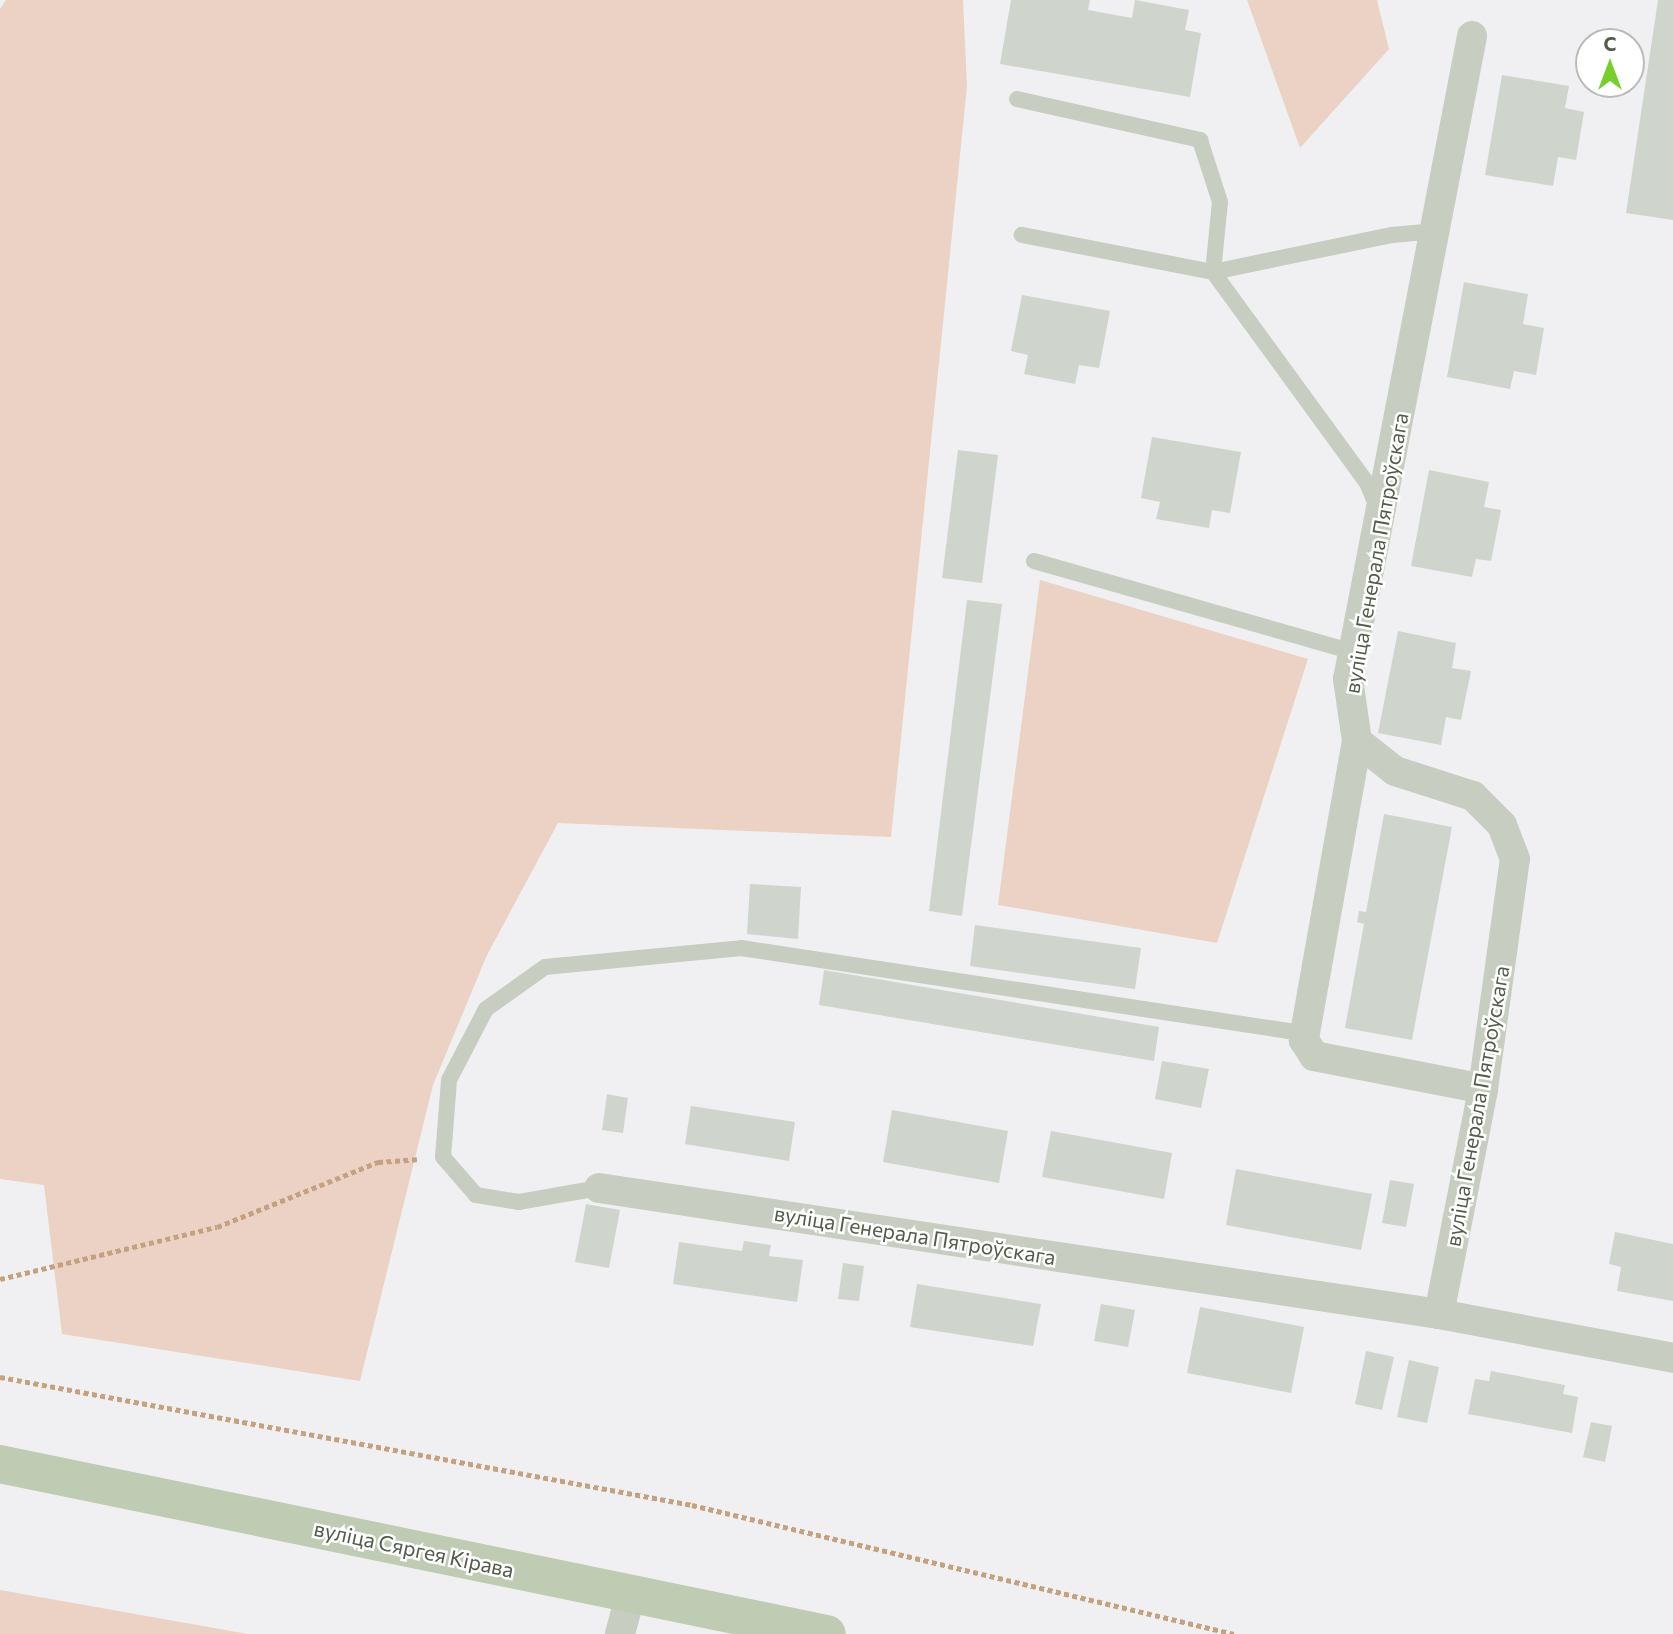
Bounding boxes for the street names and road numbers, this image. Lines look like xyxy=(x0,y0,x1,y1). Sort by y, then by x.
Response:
street label: вуліца Генерала Пятроўскага xyxy=(1339,411,1413,695)
street label: вуліца Генерала Пятроўскага xyxy=(1440,964,1514,1248)
street label: вуліца Генерала Пятроўскага xyxy=(772,1200,1058,1270)
street label: вуліца Сяргея Кірава xyxy=(312,1516,516,1582)

